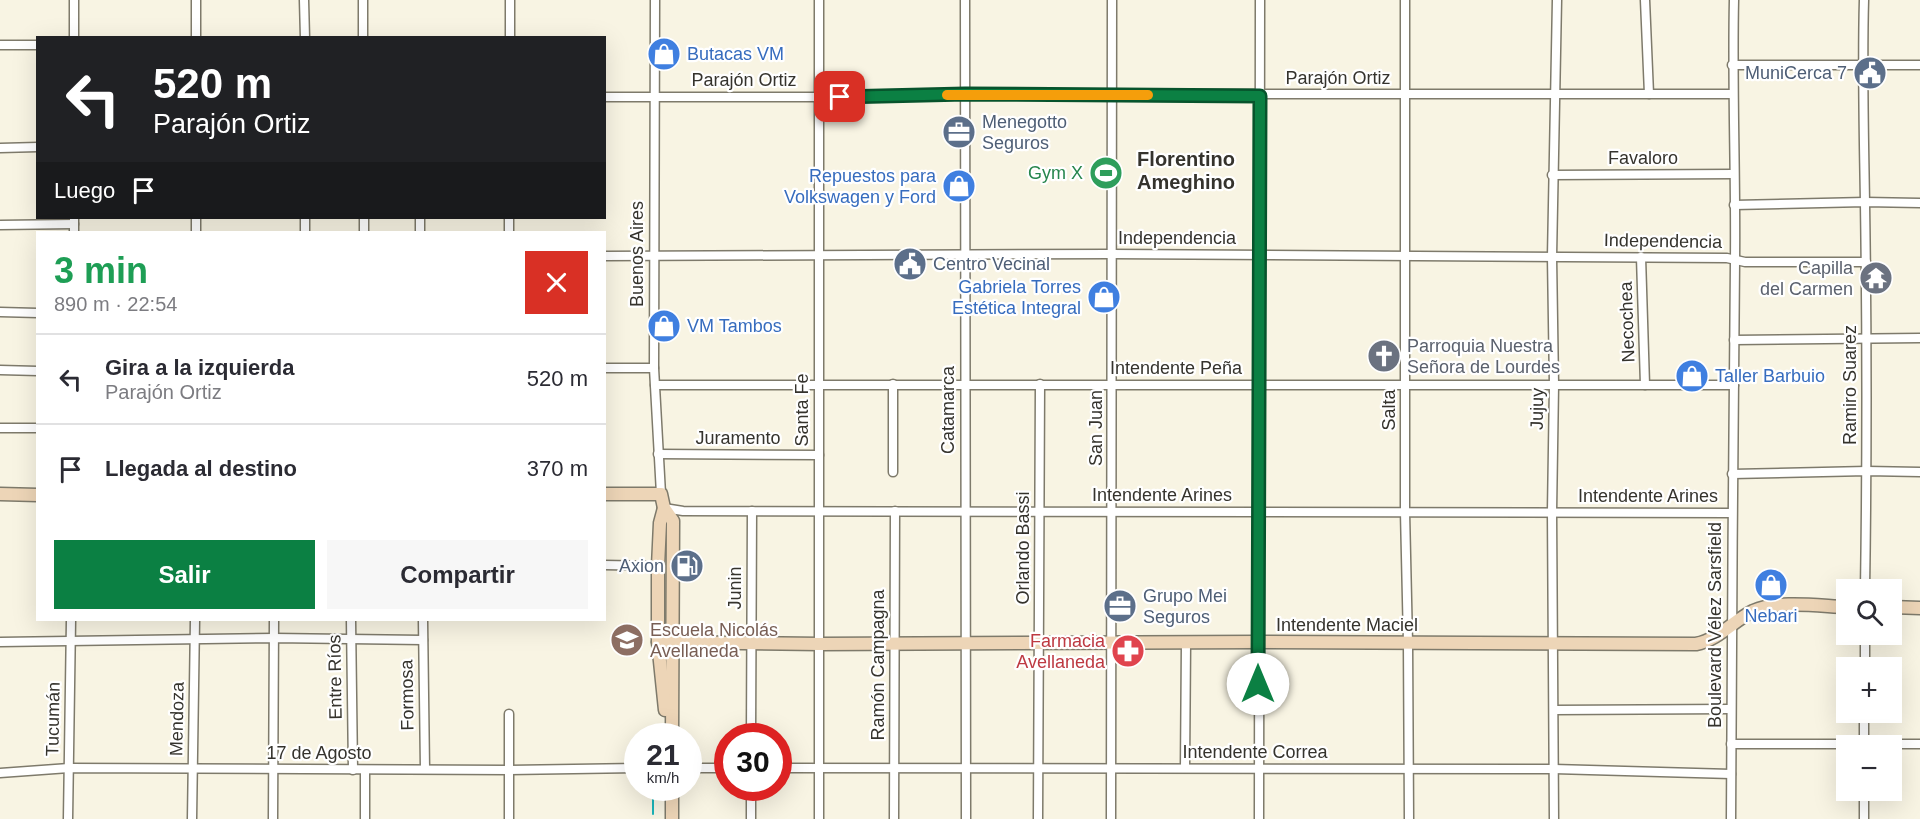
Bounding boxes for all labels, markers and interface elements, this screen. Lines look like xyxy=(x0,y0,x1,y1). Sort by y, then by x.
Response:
shop icon: Butacas VM xyxy=(646,36,682,72)
place label: Butacas VM xyxy=(687,44,784,64)
public building icon: MuniCerca 7 xyxy=(1852,55,1888,91)
icon: left xyxy=(54,60,132,138)
text: 520 m xyxy=(153,60,272,107)
place label: MuniCerca 7 xyxy=(1745,63,1847,83)
street label: Parajón Ortiz xyxy=(1285,68,1391,88)
street label: Parajón Ortiz xyxy=(691,70,797,90)
pin xyxy=(814,71,865,122)
icon: arrive xyxy=(823,80,856,113)
text: Parajón Ortiz xyxy=(153,109,311,139)
place label: Menegotto Seguros xyxy=(982,112,1067,153)
office icon: Menegotto Seguros xyxy=(941,114,977,150)
district label: Florentino Ameghino xyxy=(1137,148,1235,193)
street label: Favaloro xyxy=(1608,148,1678,168)
sports icon: Gym X xyxy=(1088,155,1124,191)
place label: Gym X xyxy=(1028,163,1083,183)
place label: Repuestos para Volkswagen y Ford xyxy=(784,166,937,207)
shop icon: Repuestos para Volkswagen y Ford xyxy=(941,168,977,204)
icon: arrive xyxy=(127,174,160,207)
text: Luego xyxy=(54,178,115,203)
street label: Buenos Aires xyxy=(627,201,647,307)
street label: Independencia xyxy=(1118,228,1237,248)
street label: Independencia xyxy=(1604,230,1723,252)
public building icon: Centro Vecinal xyxy=(892,246,928,282)
text: 3 min xyxy=(54,250,148,291)
button: close xyxy=(525,251,588,314)
place label: Centro Vecinal xyxy=(933,254,1050,274)
place label: Capilla del Carmen xyxy=(1760,258,1854,299)
temple icon: Capilla del Carmen xyxy=(1858,260,1894,296)
place label: Gabriela Torres Estética Integral xyxy=(952,277,1081,318)
shop icon: Gabriela Torres Estética Integral xyxy=(1086,279,1122,315)
street label: Necochea xyxy=(1616,280,1638,363)
text: 890 m · 22:54 xyxy=(54,293,177,315)
shop icon: VM Tambos xyxy=(646,308,682,344)
place label: VM Tambos xyxy=(687,316,782,336)
street label: Ramiro Suarez xyxy=(1840,325,1860,445)
place label: Parroquia Nuestra Señora de Lourdes xyxy=(1407,336,1560,377)
church icon: Parroquia Nuestra Señora de Lourdes xyxy=(1366,338,1402,374)
text: Gira a la izquierda xyxy=(105,355,295,380)
street label: Intendente Peña xyxy=(1110,358,1243,378)
shop icon: Taller Barbuio xyxy=(1674,358,1710,394)
icon: left xyxy=(54,363,87,396)
street label: Catamarca xyxy=(938,365,958,454)
text: 520 m xyxy=(527,366,588,391)
place label: Taller Barbuio xyxy=(1715,366,1825,386)
street label: Santa Fe xyxy=(792,373,812,447)
text: Parajón Ortiz xyxy=(105,381,222,403)
street label: Salta xyxy=(1379,388,1399,431)
street label: Jujuy xyxy=(1527,388,1547,430)
street label: San Juan xyxy=(1086,390,1106,466)
street label: Juramento xyxy=(695,428,781,448)
icon: arrive xyxy=(54,453,87,486)
text: Llegada al destino xyxy=(105,456,297,481)
text: 370 m xyxy=(527,456,588,481)
street label: Intendente Arines xyxy=(1092,485,1232,505)
street label: Intendente Arines xyxy=(1578,486,1718,506)
street label: Orlando Bassi xyxy=(1013,491,1033,605)
street label: Boulevard Vélez Sarsfield xyxy=(1705,522,1725,728)
button: Salir xyxy=(54,540,315,609)
button: Compartir xyxy=(327,540,588,609)
fuel station icon: Axion xyxy=(669,548,705,584)
place label: Axion xyxy=(619,556,664,576)
street label: Junin xyxy=(725,566,745,610)
shop icon: Nebari xyxy=(1753,567,1789,603)
map controls xyxy=(1836,579,1902,801)
button: search xyxy=(1836,579,1902,645)
place label: Grupo Mei Seguros xyxy=(1143,586,1227,627)
street label: Ramón Campagna xyxy=(868,588,888,741)
office icon: Grupo Mei Seguros xyxy=(1102,588,1138,624)
place label: Nebari xyxy=(1744,606,1798,626)
street label: Intendente Maciel xyxy=(1276,615,1418,635)
place label: Escuela Nicolás Avellaneda xyxy=(650,620,778,661)
school or university icon: Escuela Nicolás Avellaneda xyxy=(609,622,645,658)
place label: Farmacia Avellaneda xyxy=(1016,631,1106,672)
pharmacy icon: Farmacia Avellaneda xyxy=(1110,633,1146,669)
street label: Entre Ríos xyxy=(324,634,346,720)
position arrow xyxy=(1226,652,1290,716)
button: + xyxy=(1836,657,1902,723)
street label: Formosa xyxy=(396,658,418,731)
street label: Mendoza xyxy=(166,681,188,756)
street label: Tucumán xyxy=(42,682,64,756)
speed limit sign: 30 xyxy=(714,723,792,801)
button: − xyxy=(1836,735,1902,801)
text: 21 xyxy=(646,738,680,771)
street label: Intendente Correa xyxy=(1182,742,1329,762)
street label: 17 de Agosto xyxy=(266,743,372,763)
text: km/h xyxy=(647,769,679,786)

